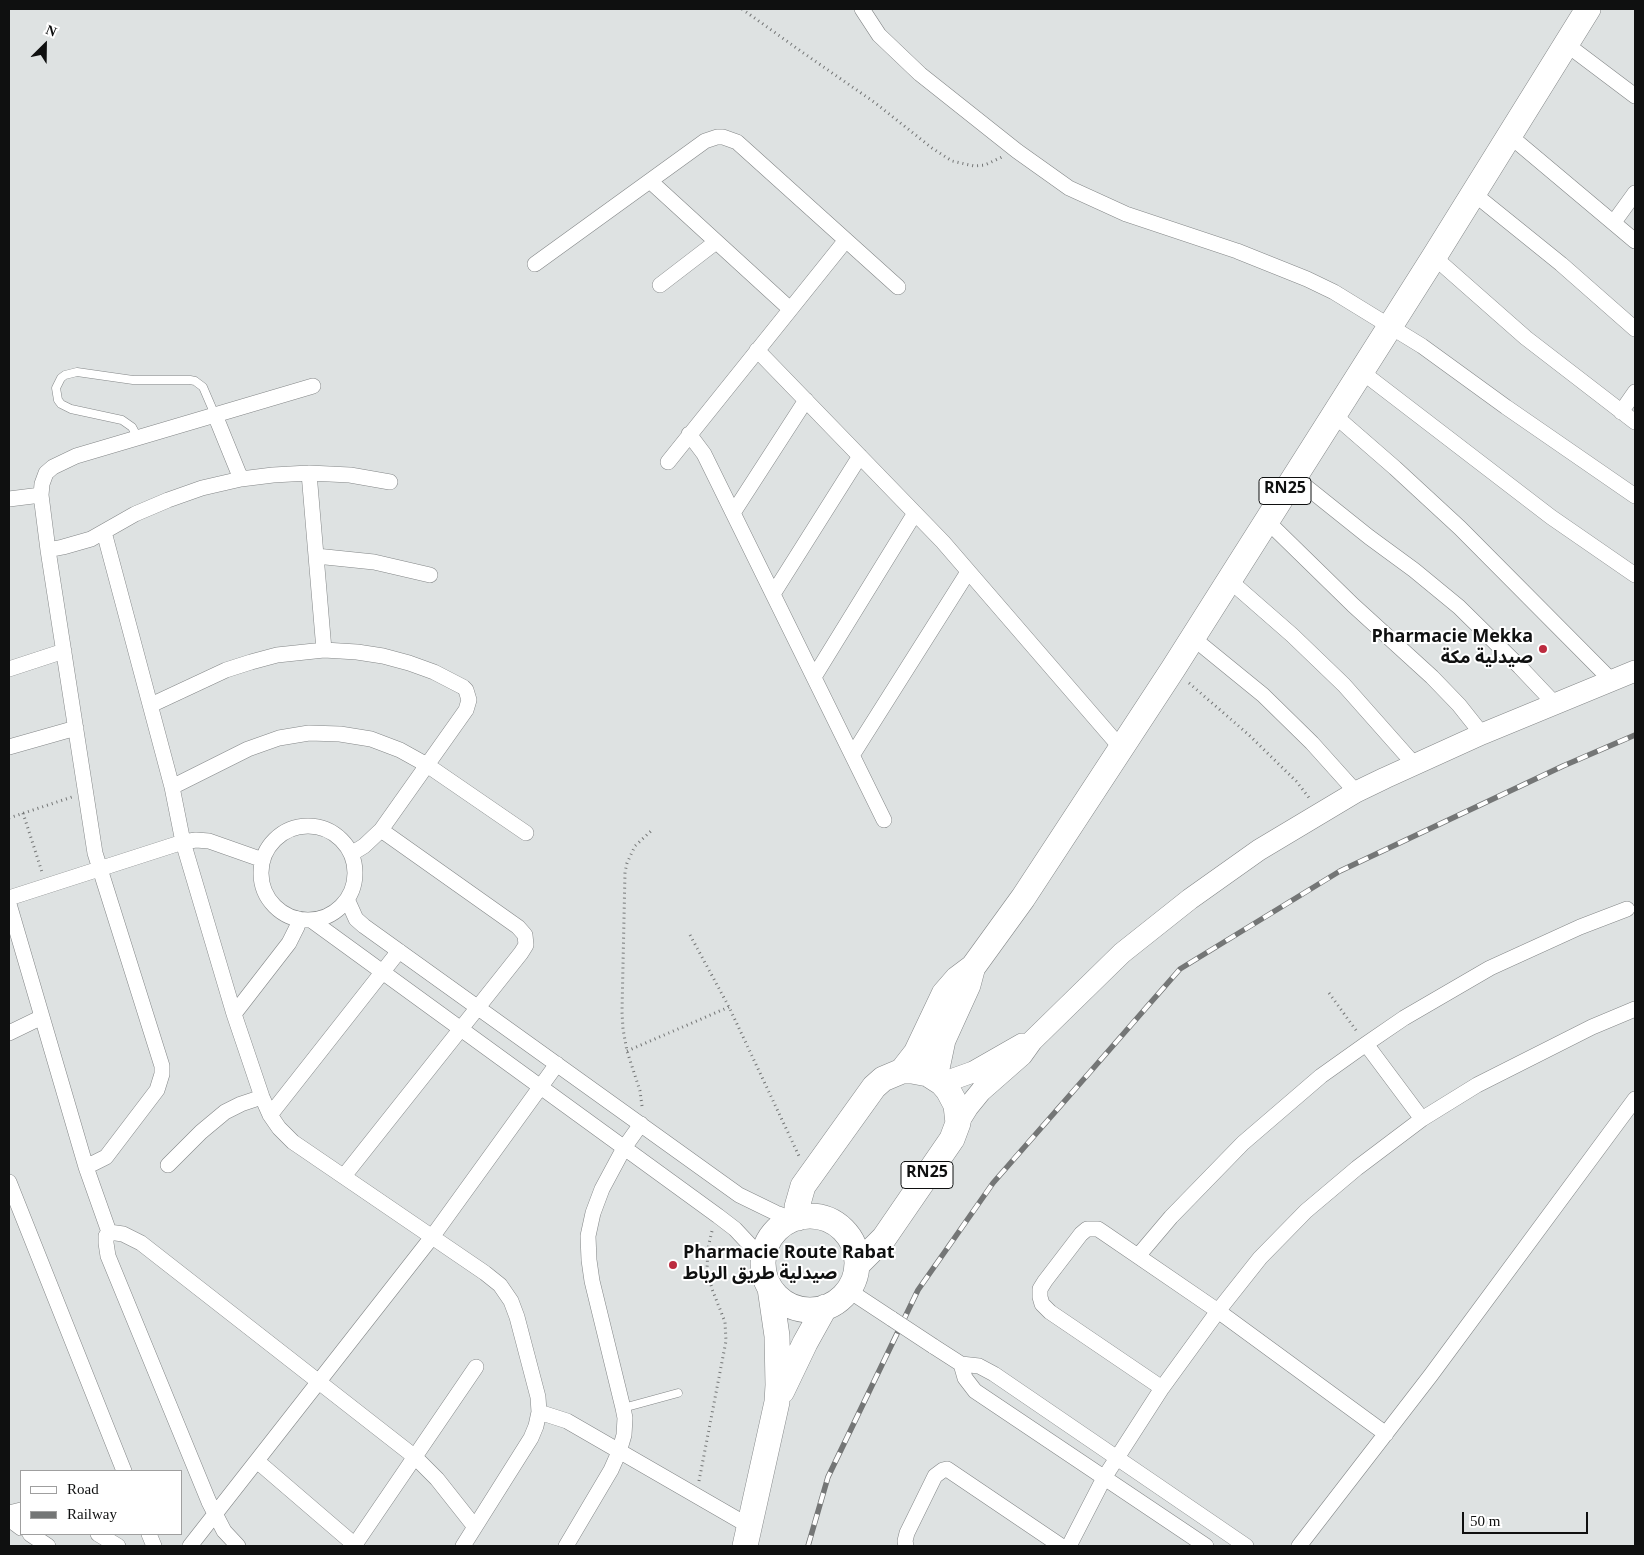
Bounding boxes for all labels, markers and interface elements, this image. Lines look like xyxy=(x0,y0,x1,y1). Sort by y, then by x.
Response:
north arrow xyxy=(20,20,70,70)
text: N xyxy=(43,22,59,40)
road number: RN25 xyxy=(1259,478,1311,504)
place label: Pharmacie Mekka صيدلية مكة xyxy=(1371,628,1533,670)
marker: Pharmacie Mekka صيدلية مكة xyxy=(1537,643,1549,655)
road number: RN25 xyxy=(901,1162,953,1188)
place label: Pharmacie Route Rabat صيدلية طريق الرباط xyxy=(683,1244,895,1286)
marker: Pharmacie Route Rabat صيدلية طريق الرباط xyxy=(667,1259,679,1271)
legend xyxy=(20,1470,182,1535)
text: Road xyxy=(67,1481,99,1497)
scale bar xyxy=(1464,1502,1590,1534)
text: Railway xyxy=(67,1506,117,1522)
text: 50 m xyxy=(1470,1513,1500,1529)

